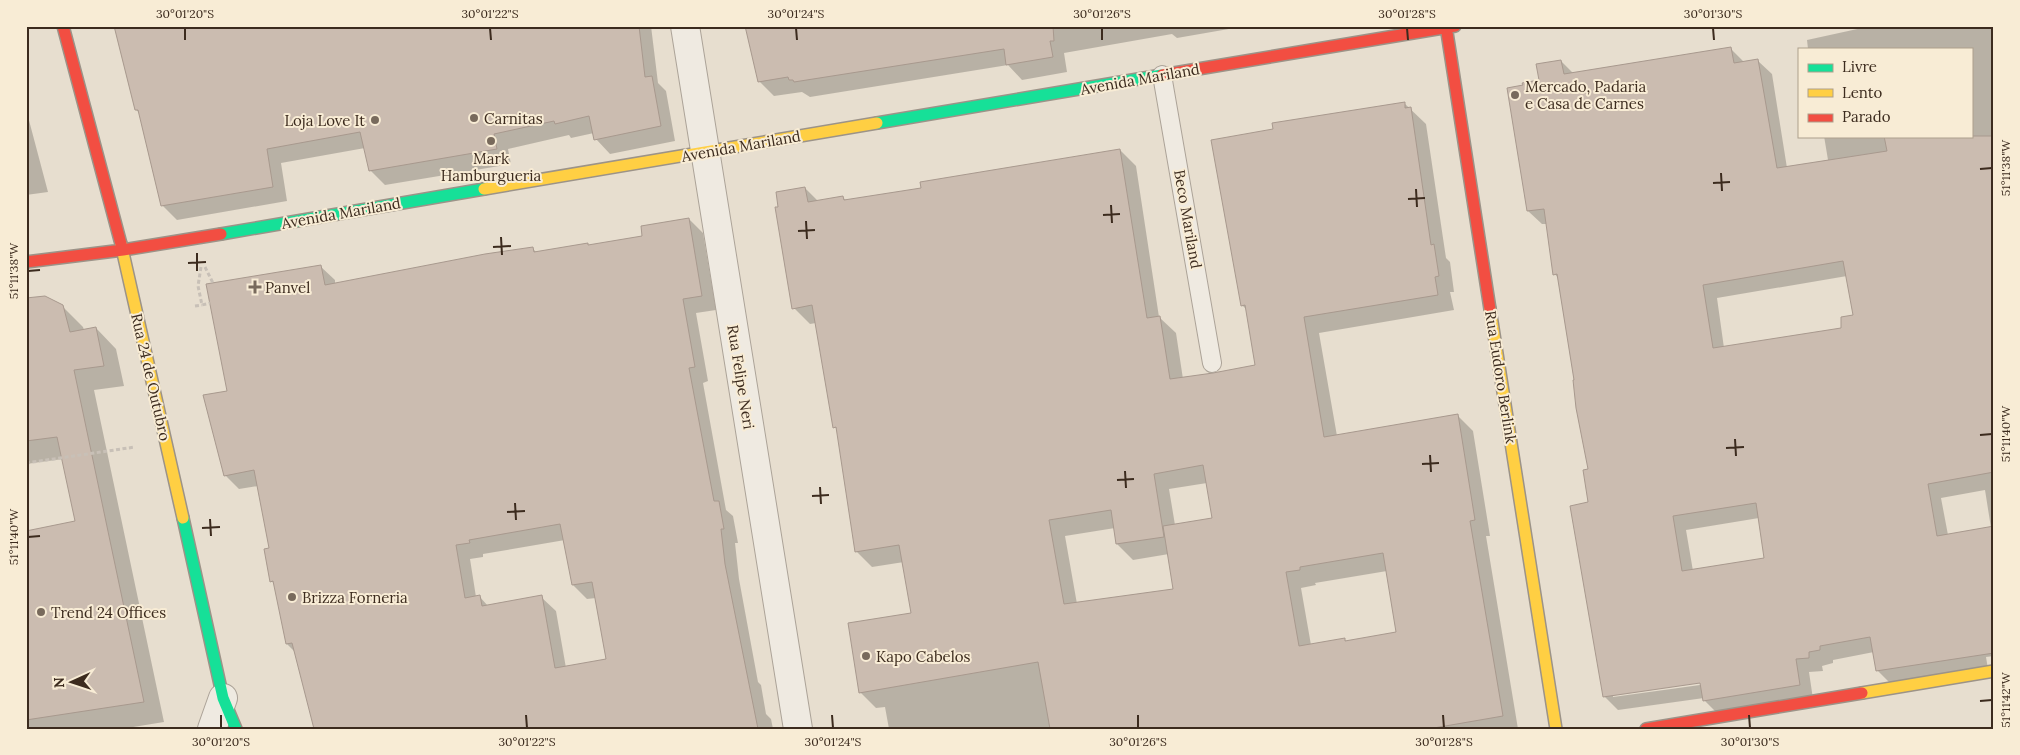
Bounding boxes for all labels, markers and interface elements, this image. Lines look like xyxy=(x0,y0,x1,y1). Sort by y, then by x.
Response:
text: 30°01'20"S xyxy=(156,6,214,21)
text: 30°01'22"S xyxy=(461,6,519,21)
text: 30°01'24"S xyxy=(768,6,825,21)
text: 30°01'26"S xyxy=(1073,6,1131,21)
text: 30°01'28"S xyxy=(1378,6,1436,21)
text: 30°01'30"S xyxy=(1684,6,1742,21)
legend xyxy=(1798,48,1972,138)
text: Livre xyxy=(1842,57,1877,76)
street label: Avenida Mariland xyxy=(1078,59,1201,99)
place label: Mercado, Padaria e Casa de Carnes xyxy=(1525,77,1647,113)
text: Lento xyxy=(1842,83,1883,102)
marker: Mercado, Padaria e Casa de Carnes xyxy=(1509,89,1521,101)
text: Parado xyxy=(1842,107,1891,126)
place label: Carnitas xyxy=(484,109,543,128)
place label: Loja Love It xyxy=(284,111,365,130)
marker: Carnitas xyxy=(468,112,480,124)
marker: Loja Love It xyxy=(369,114,381,126)
street label: Avenida Mariland xyxy=(679,126,802,166)
marker: Mark Hamburgueria xyxy=(485,135,497,147)
text: 51°11'38"W xyxy=(1998,139,2013,196)
place label: Mark Hamburgueria xyxy=(441,149,542,185)
street label: Beco Mariland xyxy=(1170,168,1206,270)
street label: Avenida Mariland xyxy=(279,193,402,233)
text: 51°11'38"W xyxy=(6,242,21,299)
place label: Panvel xyxy=(265,278,310,297)
marker: Panvel xyxy=(249,281,261,293)
street label: Rua Eudoro Berlink xyxy=(1481,309,1521,445)
street label: Rua 24 de Outubro xyxy=(127,311,175,443)
street label: Rua Felipe Neri xyxy=(723,323,759,431)
text: 51°11'40"W xyxy=(1998,405,2013,462)
text: 51°11'40"W xyxy=(6,508,21,565)
place label: Brizza Forneria xyxy=(302,588,408,607)
marker: Brizza Forneria xyxy=(286,591,298,603)
place label: Trend 24 Offices xyxy=(51,603,166,622)
marker: Trend 24 Offices xyxy=(35,606,47,618)
place label: Kapo Cabelos xyxy=(876,647,971,666)
marker: Kapo Cabelos xyxy=(860,650,872,662)
north arrow xyxy=(48,658,98,708)
text: 51°11'42"W xyxy=(1998,671,2013,728)
text: N xyxy=(50,677,68,689)
text: 30°01'20"S xyxy=(192,734,250,749)
text: 30°01'22"S xyxy=(498,734,556,749)
text: 30°01'24"S xyxy=(805,734,862,749)
text: 30°01'26"S xyxy=(1109,734,1167,749)
text: 30°01'28"S xyxy=(1415,734,1473,749)
text: 30°01'30"S xyxy=(1721,734,1779,749)

